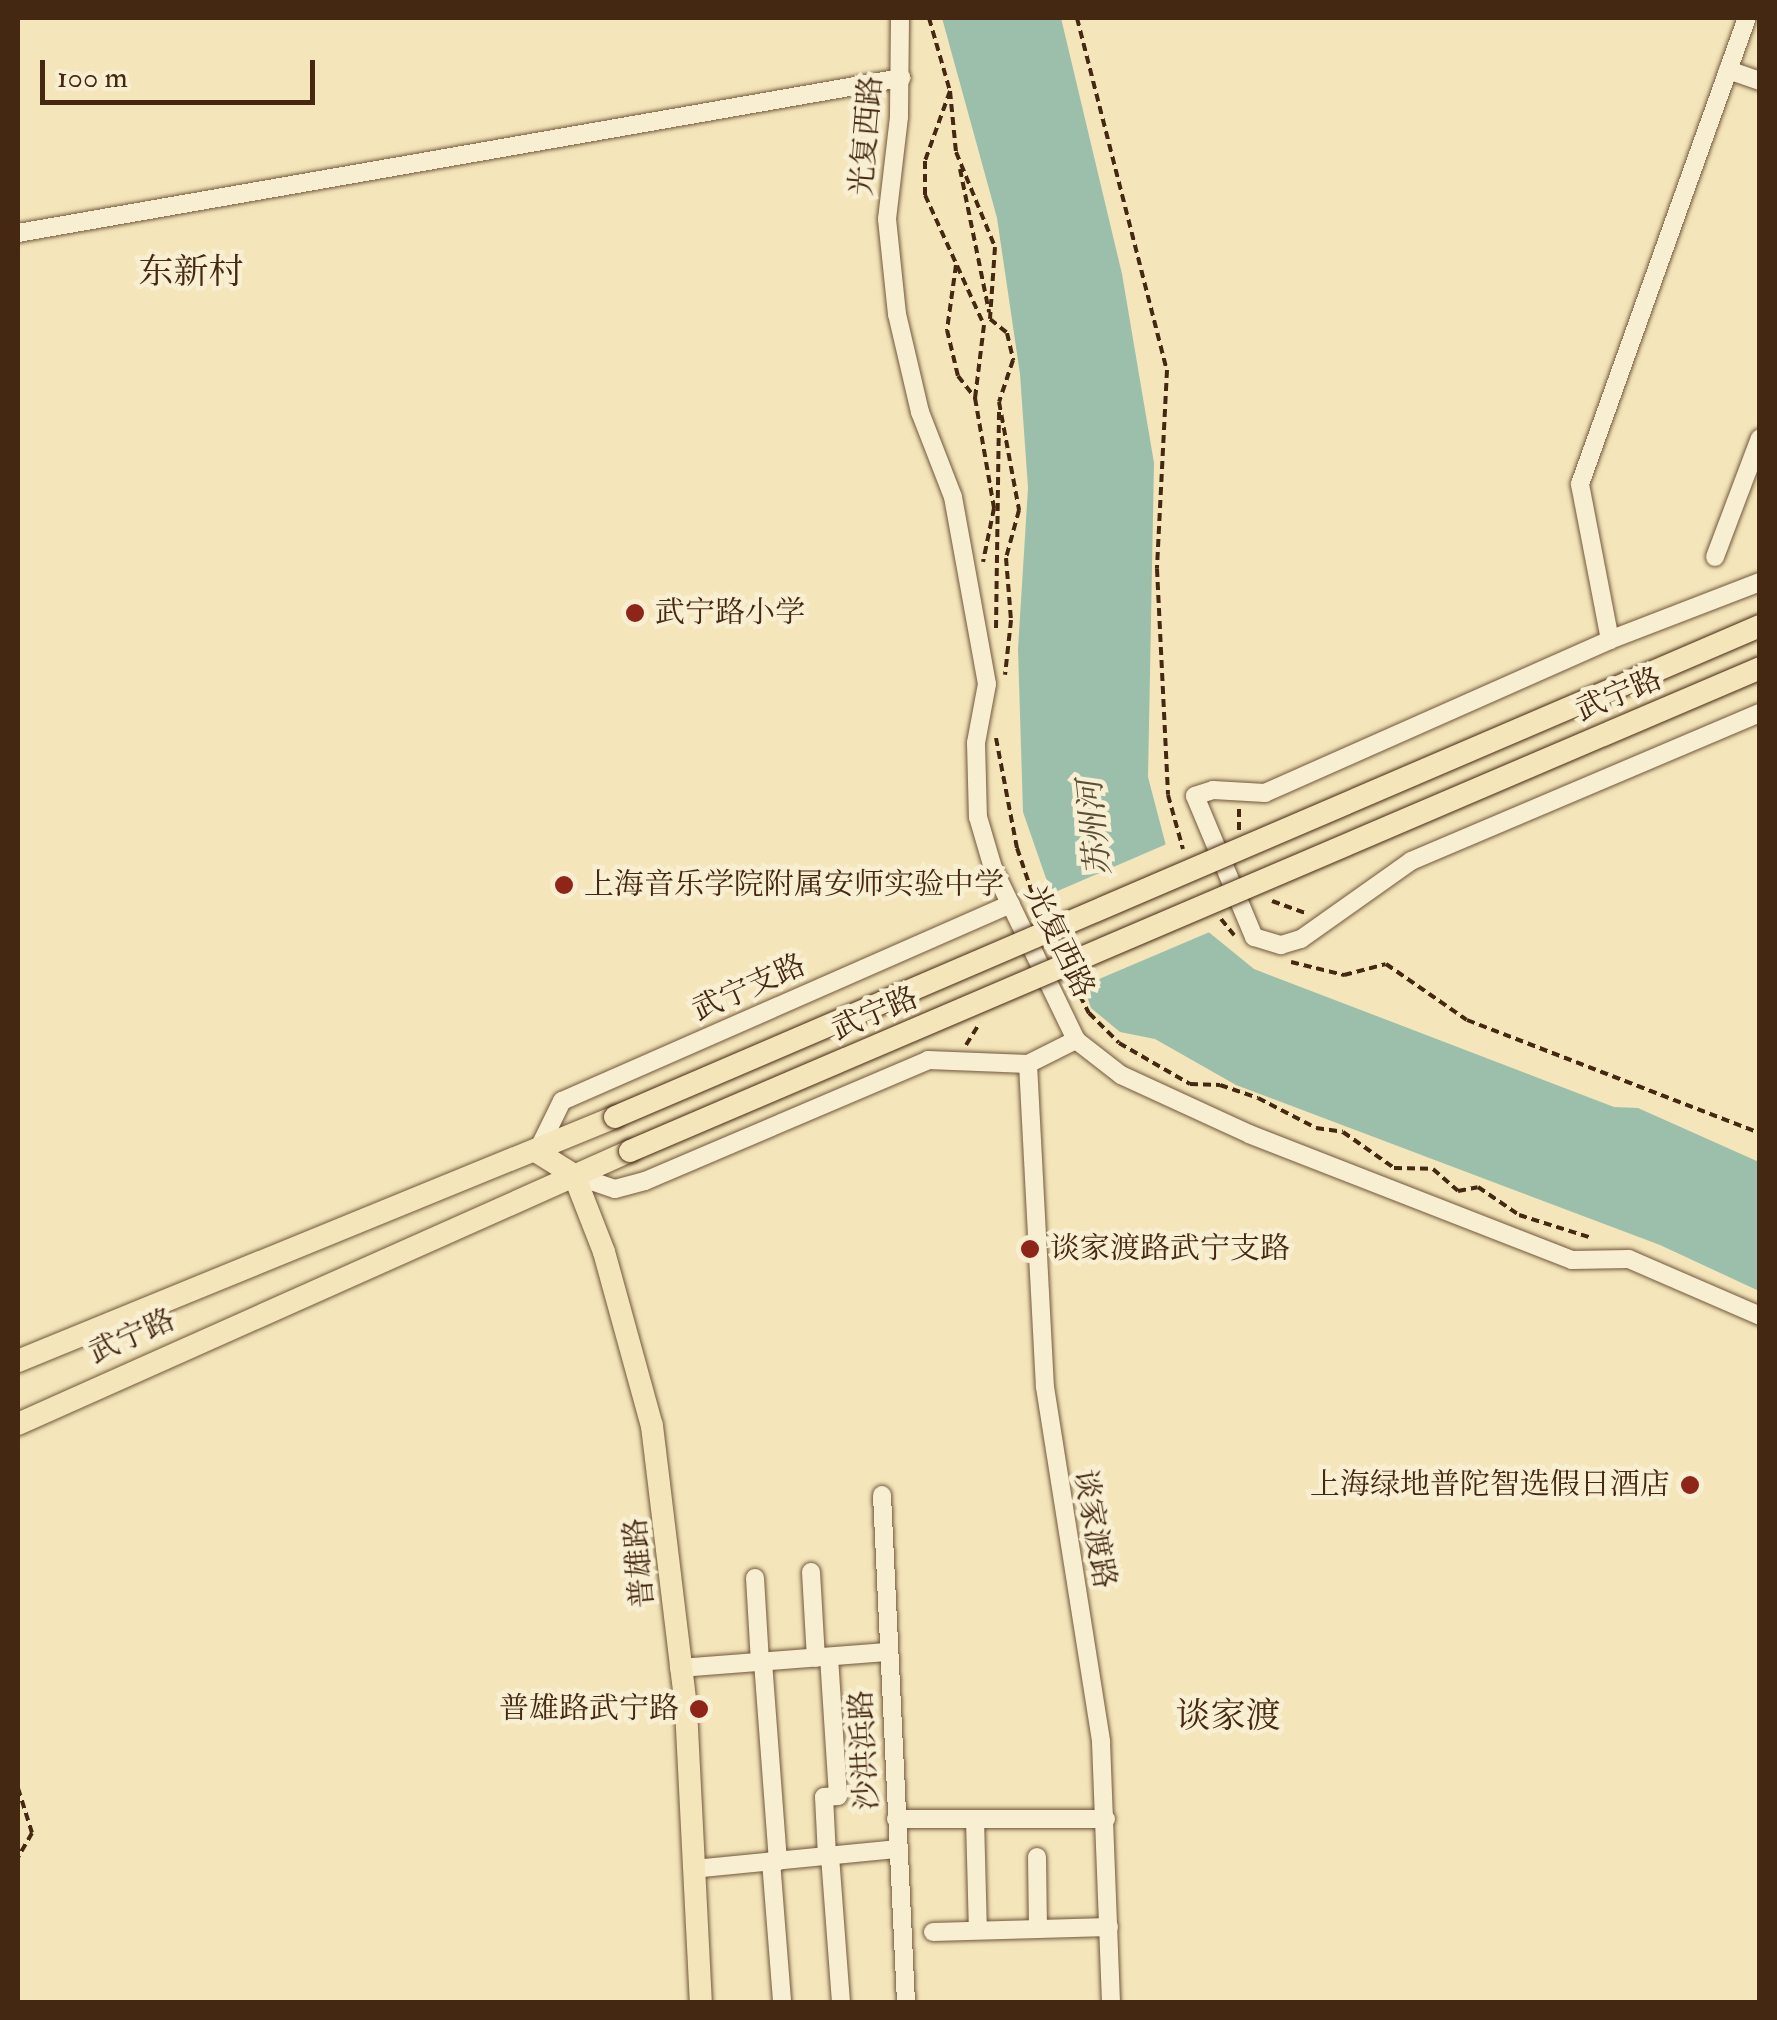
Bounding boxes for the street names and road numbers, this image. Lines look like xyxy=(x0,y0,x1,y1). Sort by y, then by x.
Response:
street label: 光复西路 xyxy=(844,75,890,197)
street label: 武宁路 xyxy=(1571,661,1667,729)
street label: 光复西路 xyxy=(1017,880,1101,1004)
street label: 武宁支路 xyxy=(687,947,811,1029)
street label: 武宁路 xyxy=(827,980,923,1048)
street label: 武宁路 xyxy=(84,1302,180,1372)
street label: 谈家渡路 xyxy=(1066,1467,1122,1591)
street label: 普雄路 xyxy=(618,1517,662,1609)
street label: 沙洪浜路 xyxy=(844,1689,886,1811)

